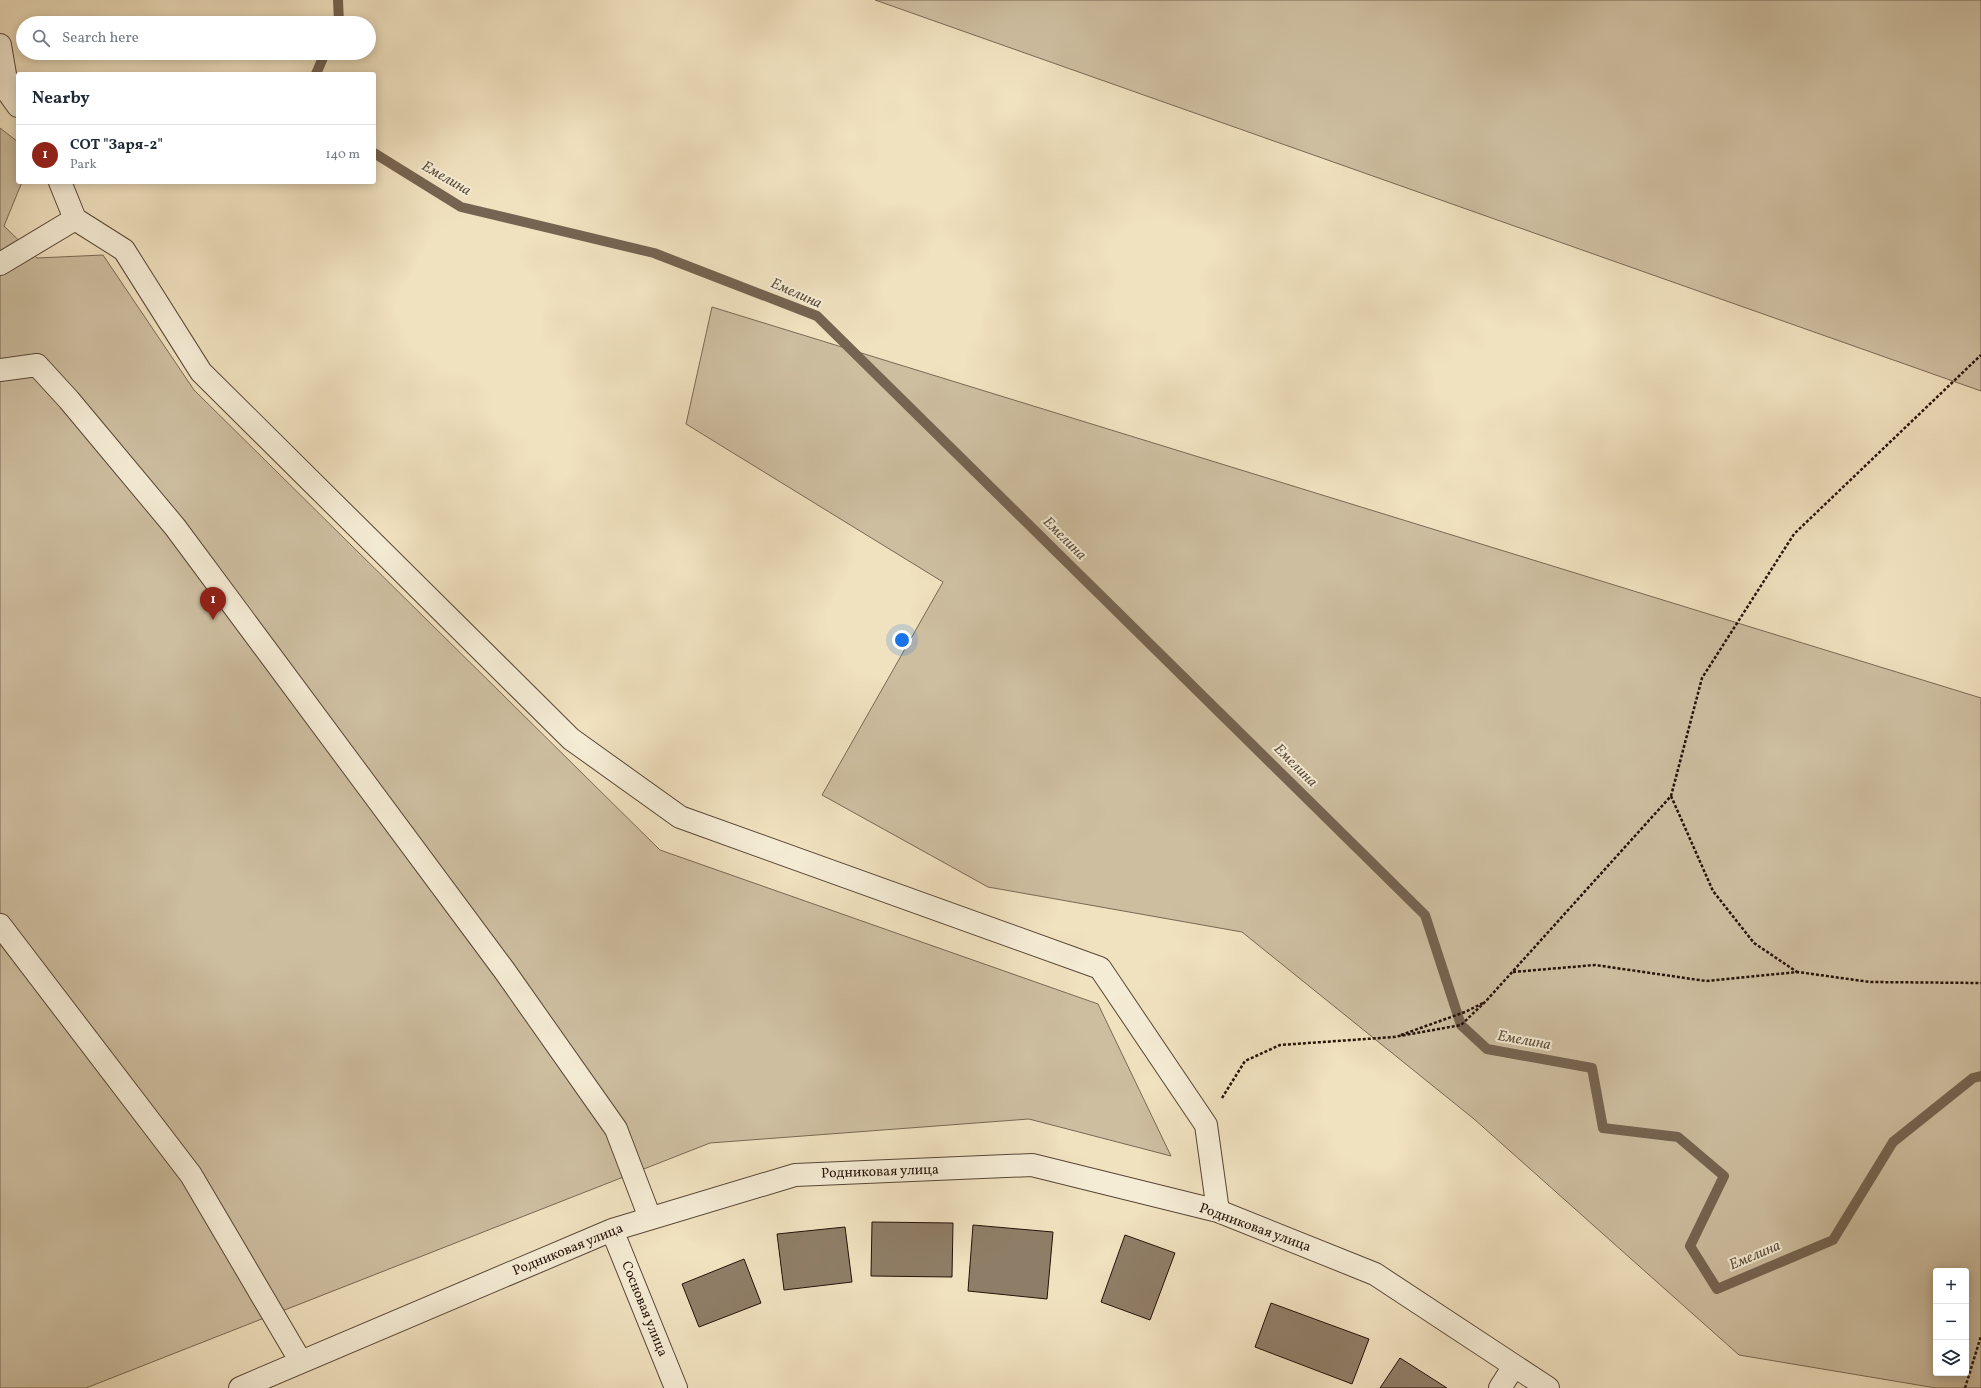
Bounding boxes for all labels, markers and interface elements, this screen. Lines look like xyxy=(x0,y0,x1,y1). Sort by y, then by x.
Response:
search box xyxy=(16,16,376,60)
icon: search xyxy=(30,27,52,49)
text: Search here xyxy=(62,28,139,49)
text: Nearby xyxy=(32,87,90,110)
text: СОТ "Заря-2" xyxy=(70,135,163,156)
text: 1 xyxy=(42,146,48,164)
text: 140 m xyxy=(326,146,360,164)
text: Park xyxy=(70,156,97,174)
water label: Емелина xyxy=(417,156,475,202)
water label: Емелина xyxy=(767,273,825,315)
water label: Емелина xyxy=(1037,512,1091,566)
pin: 1 xyxy=(200,587,226,620)
your location xyxy=(892,630,912,650)
water label: Емелина xyxy=(1268,739,1322,793)
water label: Емелина xyxy=(1495,1026,1553,1056)
street label: Родниковая улица xyxy=(821,1160,939,1184)
street label: Родниковая улица xyxy=(1196,1199,1314,1257)
street label: Родниковая улица xyxy=(510,1219,626,1281)
water label: Емелина xyxy=(1726,1236,1784,1276)
street label: Сосновая улица xyxy=(616,1258,672,1360)
map controls xyxy=(1933,1268,1969,1376)
button: + xyxy=(1933,1268,1969,1304)
button: − xyxy=(1933,1304,1969,1340)
button: layers xyxy=(1933,1340,1969,1376)

